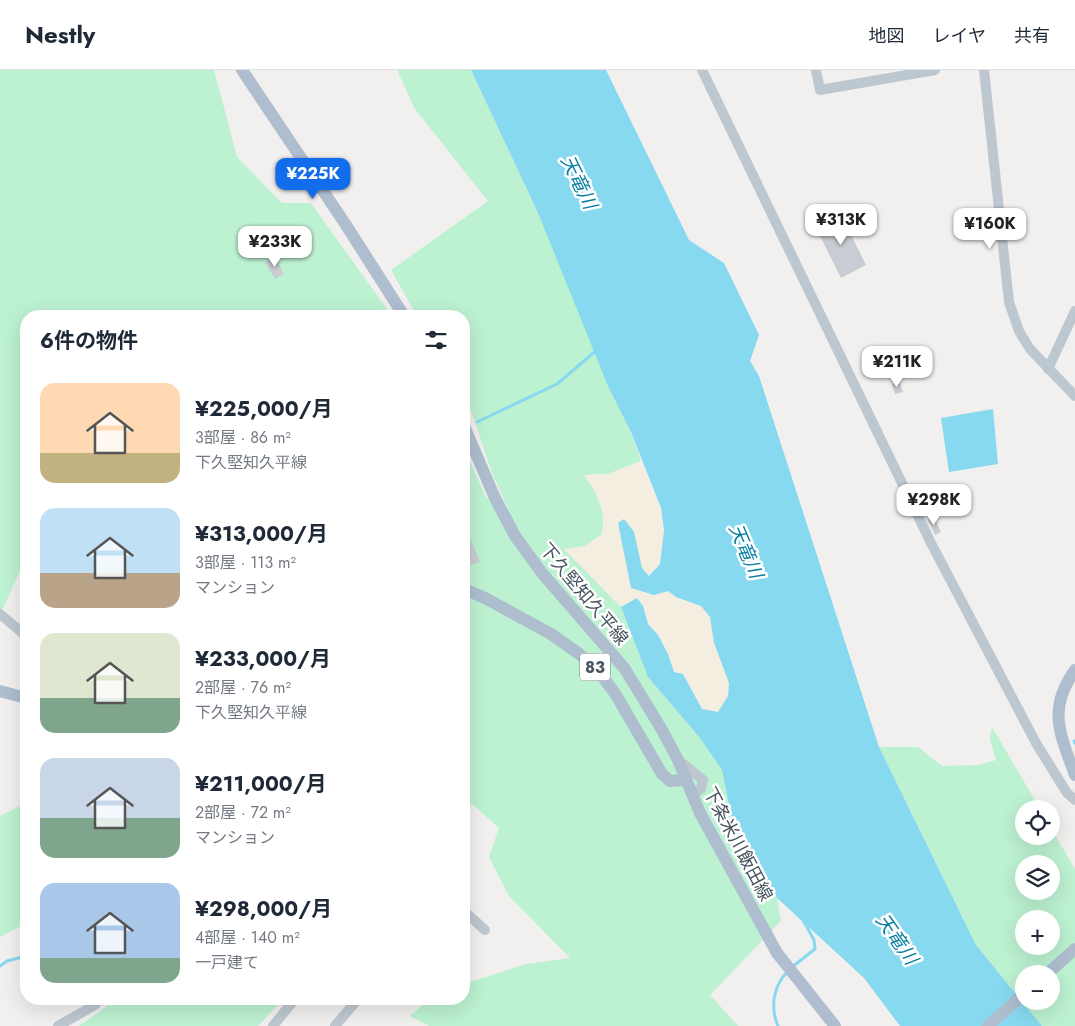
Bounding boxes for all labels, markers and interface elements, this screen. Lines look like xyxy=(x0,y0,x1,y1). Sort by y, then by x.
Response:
text: Nestly xyxy=(25,17,95,52)
text: 地図 xyxy=(869,23,905,49)
text: レイヤ xyxy=(933,23,986,49)
text: 共有 xyxy=(1014,23,1050,49)
water label: 天竜川 xyxy=(554,150,605,215)
pin: ¥225K xyxy=(278,158,348,200)
text: ¥225K xyxy=(286,162,340,185)
pin: ¥313K xyxy=(806,204,876,246)
text: ¥313K xyxy=(816,208,866,231)
pin: ¥160K xyxy=(955,208,1025,250)
text: ¥160K xyxy=(964,212,1016,235)
pin: ¥233K xyxy=(240,226,310,268)
text: ¥233K xyxy=(249,230,301,253)
text: 6件の物件 xyxy=(40,326,138,356)
icon: filters xyxy=(422,326,450,354)
pin: ¥211K xyxy=(862,346,932,388)
text: ¥211K xyxy=(873,350,921,373)
text: ¥225,000/月 xyxy=(195,394,332,424)
icon: home xyxy=(80,403,140,463)
text: 3部屋 · 86 m² xyxy=(195,426,291,449)
text: 下久堅知久平線 xyxy=(195,451,307,474)
pin: ¥298K xyxy=(899,484,969,526)
text: ¥298K xyxy=(907,488,961,511)
text: ¥313,000/月 xyxy=(195,519,328,549)
water label: 天竜川 xyxy=(722,519,770,584)
icon: home xyxy=(80,528,140,588)
street label: 下久堅知久平線 xyxy=(534,537,634,651)
text: 3部屋 · 113 m² xyxy=(195,551,296,574)
text: マンション xyxy=(195,576,275,599)
text: ¥233,000/月 xyxy=(195,644,331,674)
icon: home xyxy=(80,653,140,713)
road number: 83 xyxy=(580,654,610,680)
text: 2部屋 · 76 m² xyxy=(195,676,291,699)
text: 下久堅知久平線 xyxy=(195,701,307,724)
text: ¥211,000/月 xyxy=(195,769,326,799)
icon: home xyxy=(80,778,140,838)
street label: 下条米川飯田線 xyxy=(697,782,779,906)
map controls xyxy=(1015,800,1060,1010)
button: locate xyxy=(1015,800,1060,845)
text: 2部屋 · 72 m² xyxy=(195,801,291,824)
text: マンション xyxy=(195,826,275,849)
button: layers xyxy=(1015,855,1060,900)
text: ¥298,000/月 xyxy=(195,894,332,924)
icon: home xyxy=(80,903,140,963)
water label: 天竜川 xyxy=(870,908,926,972)
button: + xyxy=(1015,910,1060,955)
text: 4部屋 · 140 m² xyxy=(195,926,300,949)
text: 一戸建て xyxy=(195,951,259,974)
button: − xyxy=(1015,965,1060,1010)

